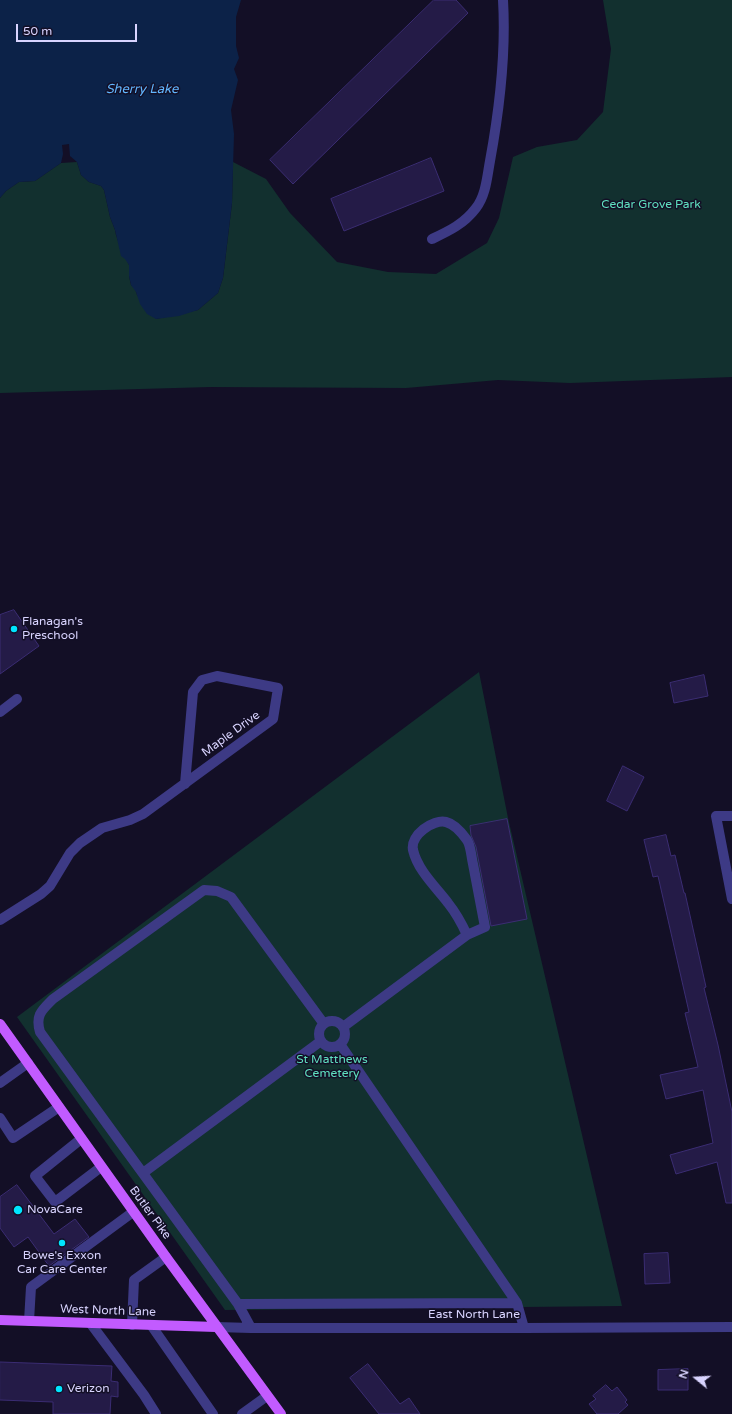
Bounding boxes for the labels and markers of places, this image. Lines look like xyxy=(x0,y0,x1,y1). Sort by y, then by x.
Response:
place label: Flanagan's Preschool xyxy=(22,615,83,643)
marker: Flanagan's Preschool xyxy=(9,624,19,634)
place label: NovaCare xyxy=(27,1203,83,1217)
marker: NovaCare xyxy=(12,1204,24,1216)
marker: Bowe's Exxon Car Care Center xyxy=(57,1238,67,1248)
place label: Bowe's Exxon Car Care Center xyxy=(17,1249,107,1277)
place label: Verizon xyxy=(67,1382,110,1396)
marker: Verizon xyxy=(54,1384,64,1394)

